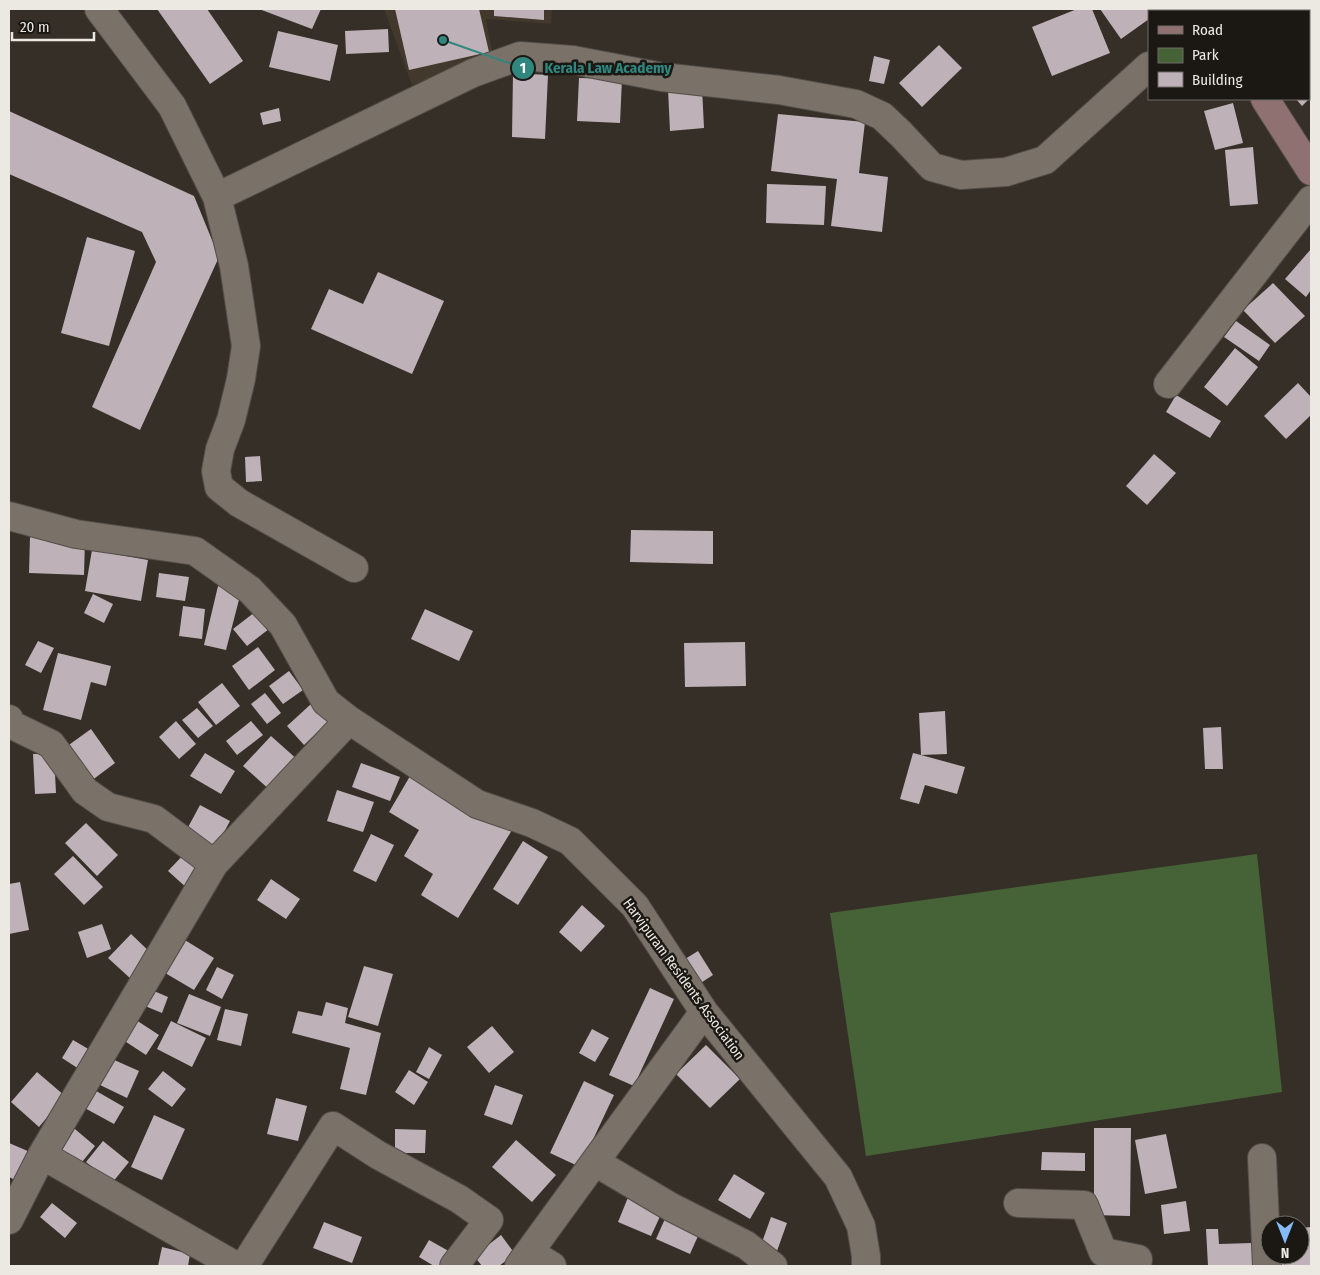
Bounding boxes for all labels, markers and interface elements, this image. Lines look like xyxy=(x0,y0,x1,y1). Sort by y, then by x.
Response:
scale bar xyxy=(12,10,95,42)
legend xyxy=(1148,10,1310,100)
text: 20 m xyxy=(20,18,50,36)
text: Road xyxy=(1192,21,1223,39)
text: Park xyxy=(1192,46,1219,64)
callout: Kerala Law Academy xyxy=(510,53,682,83)
text: 1 xyxy=(520,59,526,77)
text: Kerala Law Academy xyxy=(545,59,672,77)
text: Building xyxy=(1192,71,1243,89)
street label: Harvipuram Residents Association xyxy=(619,895,748,1063)
north arrow xyxy=(1260,1215,1310,1265)
text: N xyxy=(1281,1244,1289,1261)

